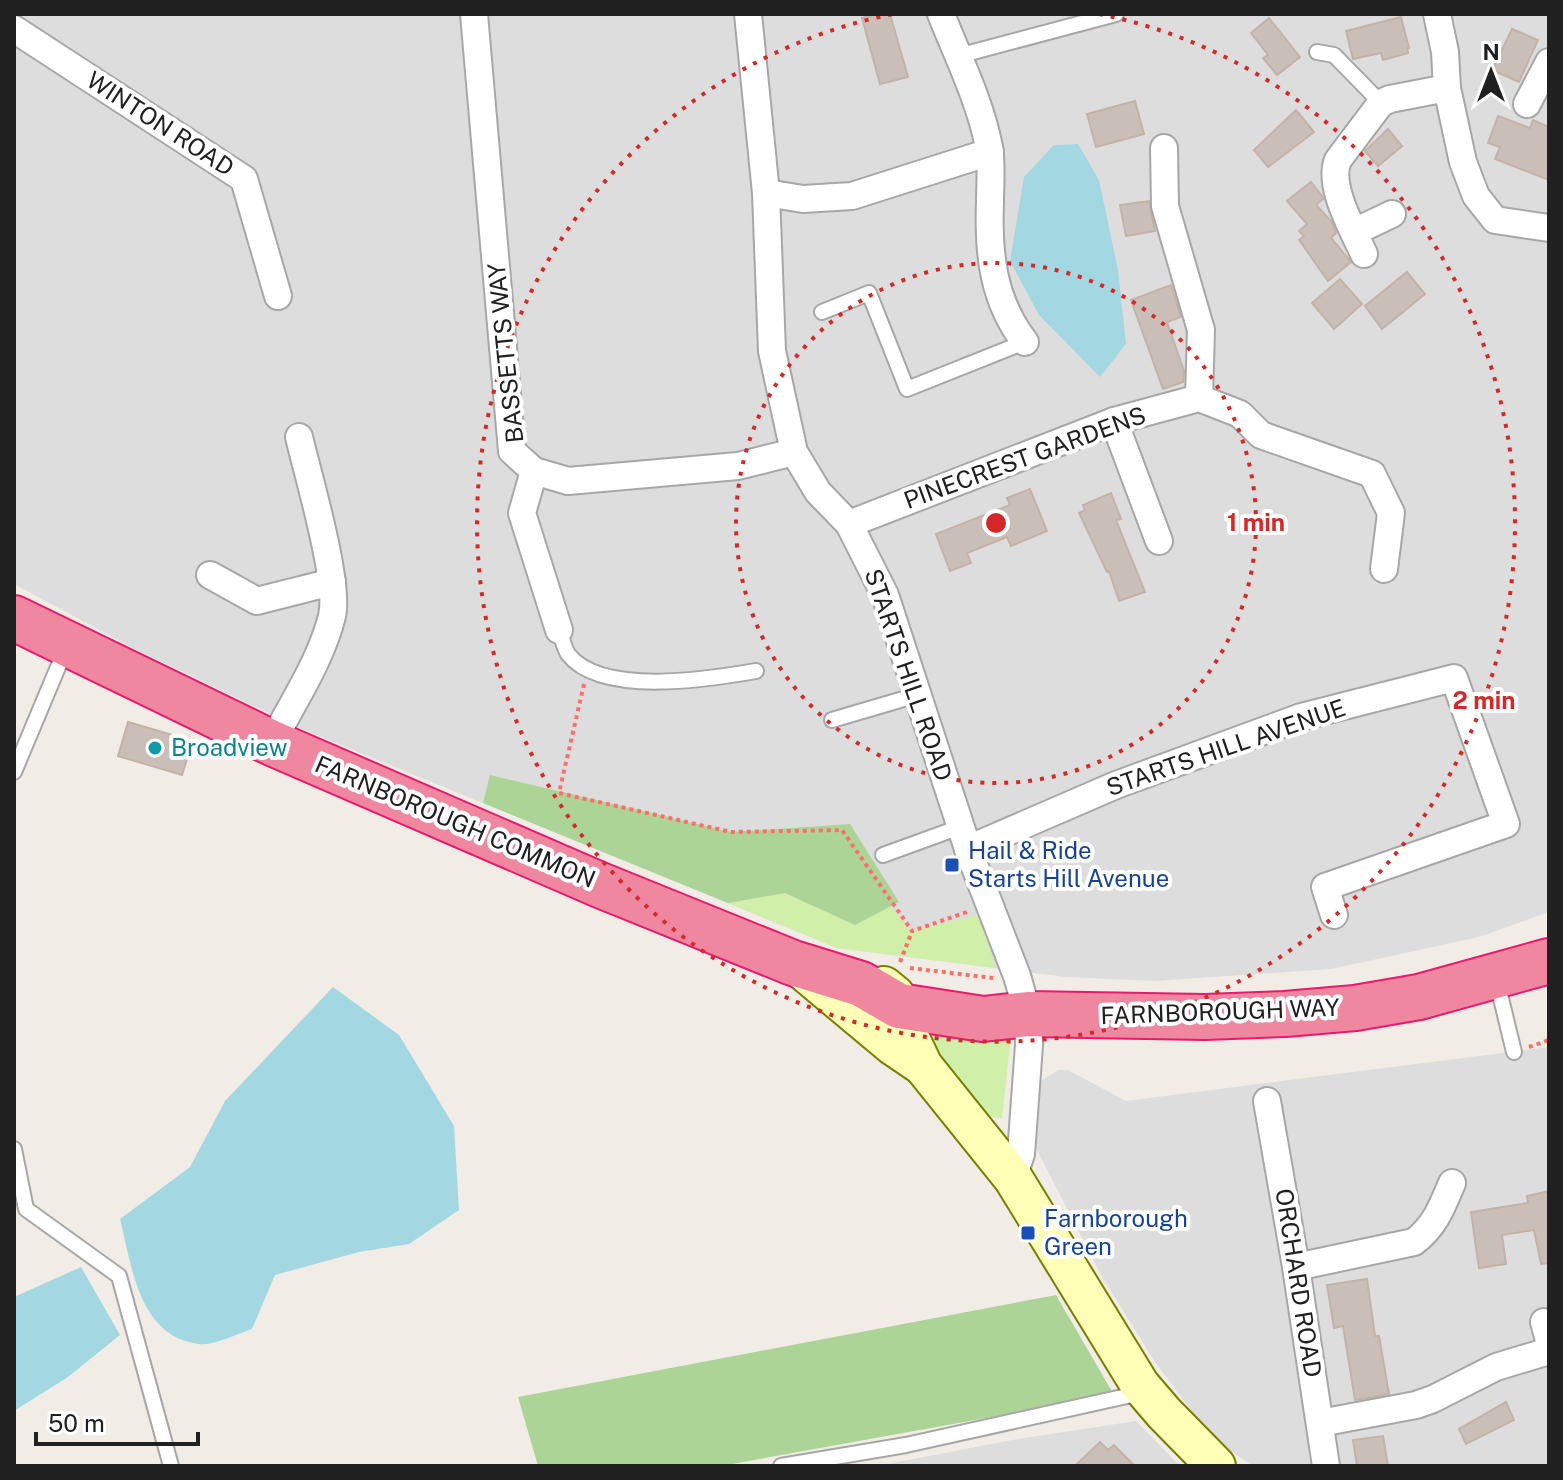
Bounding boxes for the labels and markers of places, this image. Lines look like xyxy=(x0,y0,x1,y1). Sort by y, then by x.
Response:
centre of rings xyxy=(982,509,1010,537)
place label: Broadview xyxy=(171,733,288,761)
marker: Broadview xyxy=(146,739,164,757)
place label: Hail & Ride Starts Hill Avenue xyxy=(968,836,1169,892)
marker: Hail & Ride Starts Hill Avenue xyxy=(943,856,961,874)
place label: Farnborough Green xyxy=(1044,1204,1188,1260)
marker: Farnborough Green xyxy=(1019,1224,1037,1242)

